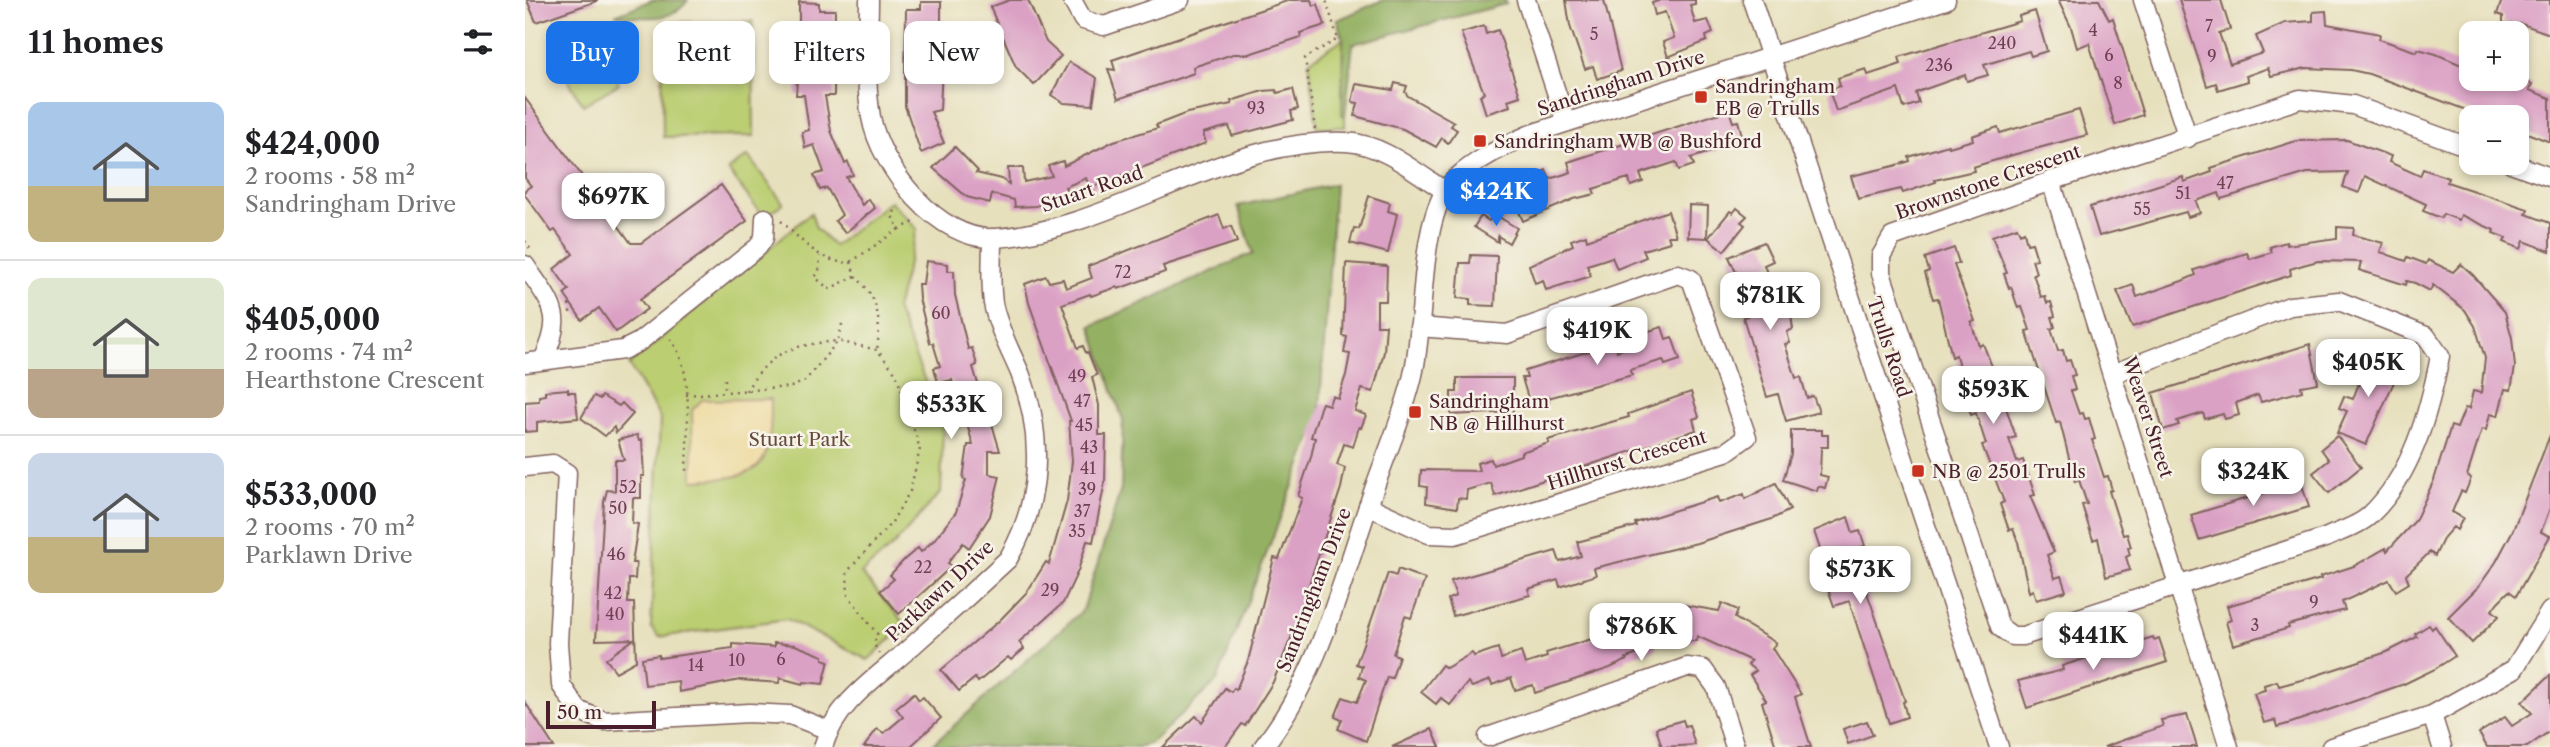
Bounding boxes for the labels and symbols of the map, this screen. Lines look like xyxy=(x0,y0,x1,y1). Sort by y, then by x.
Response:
house number: 7 xyxy=(2205,16,2213,36)
house number: 4 xyxy=(2088,20,2098,40)
house number: 5 xyxy=(1590,24,1598,44)
house number: 240 xyxy=(1988,33,2016,53)
street label: Sandringham Drive xyxy=(1534,45,1708,121)
house number: 6 xyxy=(2104,45,2114,65)
house number: 9 xyxy=(2207,46,2217,66)
house number: 236 xyxy=(1925,55,1953,75)
house number: 8 xyxy=(2113,73,2123,93)
place label: Sandringham EB @ Trulls xyxy=(1715,75,1835,120)
marker: Sandringham EB @ Trulls xyxy=(1693,89,1709,105)
house number: 93 xyxy=(1247,98,1265,118)
place label: Sandringham WB @ Bushford xyxy=(1494,130,1762,153)
marker: Sandringham WB @ Bushford xyxy=(1472,133,1488,149)
street label: Brownstone Crescent xyxy=(1892,139,2084,225)
street label: Stuart Road xyxy=(1038,161,1147,217)
pin: $424K xyxy=(1447,168,1545,228)
house number: 47 xyxy=(2216,173,2234,193)
pin: $697K xyxy=(564,174,662,233)
house number: 51 xyxy=(2175,183,2191,203)
house number: 55 xyxy=(2133,199,2151,219)
house number: 72 xyxy=(1114,262,1132,282)
pin: $781K xyxy=(1721,272,1819,332)
street label: Trulls Road xyxy=(1862,294,1916,401)
house number: 60 xyxy=(931,303,951,323)
pin: $419K xyxy=(1548,308,1646,367)
pin: $405K xyxy=(2319,340,2417,399)
street label: Weaver Street xyxy=(2117,352,2179,481)
house number: 49 xyxy=(1068,366,1086,386)
pin: $593K xyxy=(1944,366,2042,426)
pin: $533K xyxy=(902,382,1000,441)
place label: Sandringham NB @ Hillhurst xyxy=(1429,390,1565,435)
house number: 47 xyxy=(1073,391,1091,411)
marker: Sandringham NB @ Hillhurst xyxy=(1407,404,1423,420)
house number: 45 xyxy=(1075,415,1093,435)
street label: Hillhurst Crescent xyxy=(1545,425,1710,495)
park label: Stuart Park xyxy=(749,428,850,451)
house number: 43 xyxy=(1080,437,1098,457)
pin: $324K xyxy=(2204,448,2302,508)
house number: 41 xyxy=(1080,458,1096,478)
place label: NB @ 2501 Trulls xyxy=(1932,460,2086,483)
marker: NB @ 2501 Trulls xyxy=(1910,463,1926,479)
house number: 52 xyxy=(619,477,637,497)
house number: 39 xyxy=(1078,479,1096,499)
house number: 50 xyxy=(609,498,627,518)
house number: 37 xyxy=(1074,501,1090,521)
street label: Sandringham Drive xyxy=(1272,504,1356,676)
house number: 35 xyxy=(1068,521,1086,541)
street label: Parklawn Drive xyxy=(882,535,998,647)
house number: 46 xyxy=(607,544,625,564)
pin: $573K xyxy=(1811,546,1909,606)
house number: 22 xyxy=(914,557,932,577)
house number: 29 xyxy=(1041,580,1059,600)
house number: 42 xyxy=(604,583,622,603)
house number: 9 xyxy=(2309,592,2319,612)
house number: 40 xyxy=(605,604,625,624)
pin: $786K xyxy=(1592,604,1690,663)
pin: $441K xyxy=(2044,612,2142,672)
house number: 3 xyxy=(2251,615,2259,635)
house number: 6 xyxy=(776,649,786,669)
house number: 10 xyxy=(729,650,745,670)
house number: 14 xyxy=(688,655,704,675)
scale bar xyxy=(546,698,656,730)

